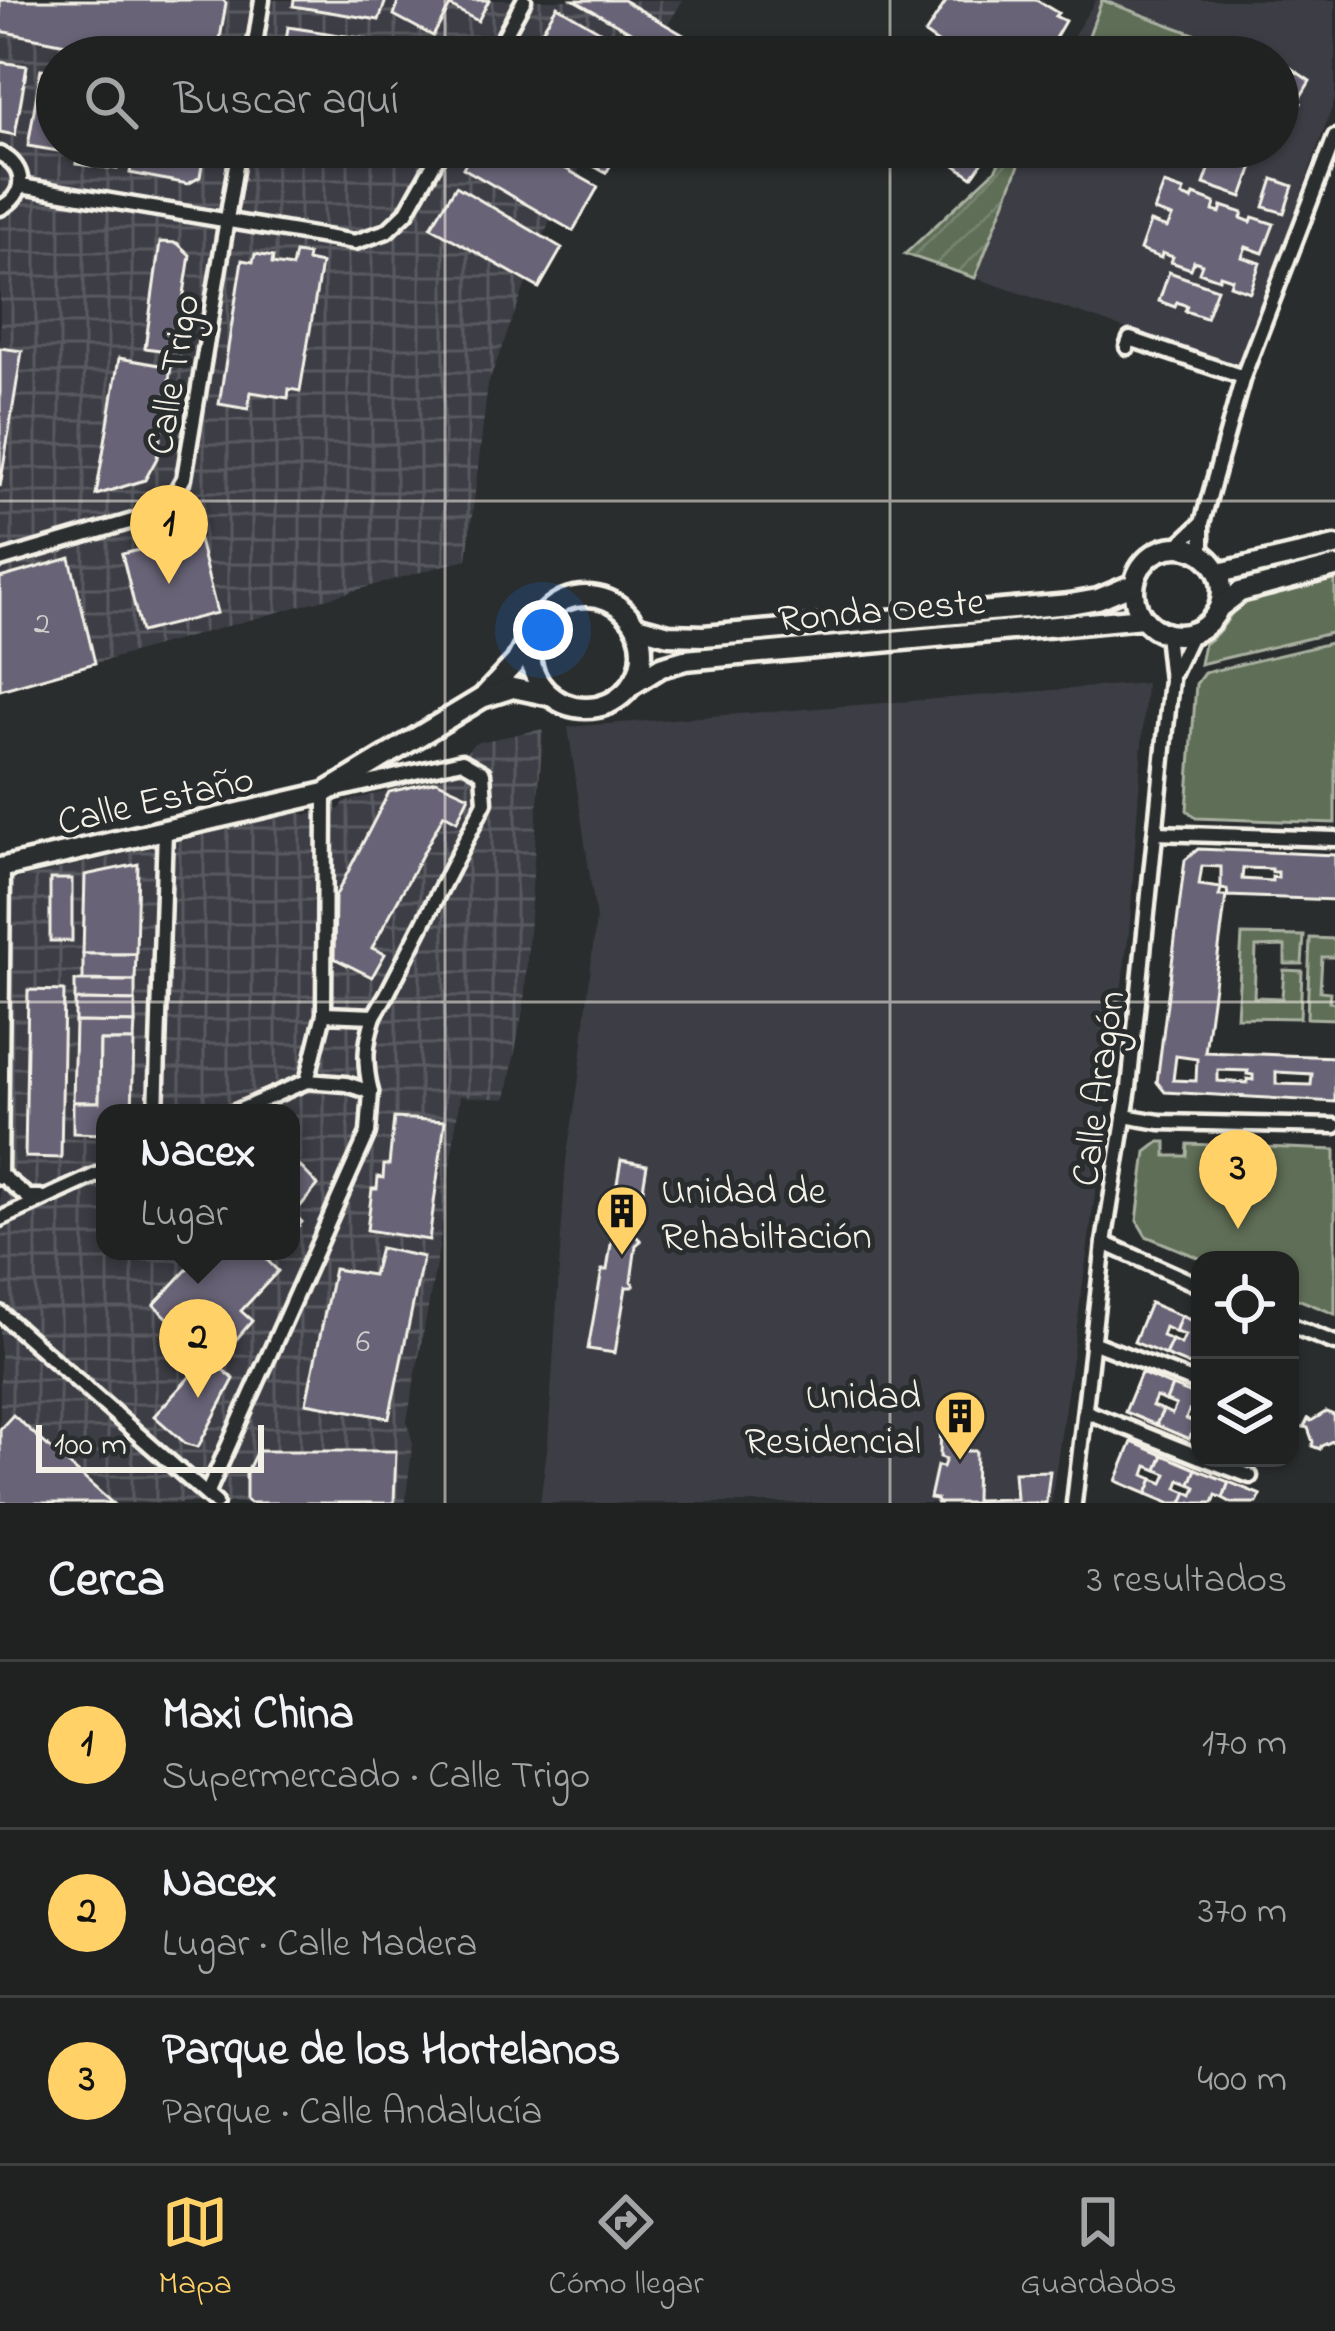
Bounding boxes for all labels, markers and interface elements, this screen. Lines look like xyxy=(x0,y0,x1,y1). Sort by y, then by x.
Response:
search box xyxy=(36,36,1299,168)
icon: search xyxy=(78,69,144,135)
text: Buscar aquí xyxy=(174,69,399,135)
street label: Calle Trigo xyxy=(133,290,218,460)
pin: 1 xyxy=(130,485,208,584)
street label: Ronda Oeste xyxy=(776,575,988,650)
your location xyxy=(513,600,573,660)
house number: 2 xyxy=(34,601,50,649)
street label: Calle Estaño xyxy=(52,752,260,853)
street label: Calle Aragón xyxy=(1059,987,1142,1190)
popup xyxy=(96,1104,300,1260)
text: Nacex xyxy=(141,1121,255,1187)
pin: 3 xyxy=(1199,1130,1277,1229)
place label: Unidad de Rehabiltación xyxy=(661,1165,872,1267)
building icon: Unidad de Rehabiltación xyxy=(594,1183,650,1257)
text: Lugar xyxy=(141,1187,228,1244)
map controls xyxy=(1191,1251,1299,1467)
button: locate xyxy=(1191,1251,1299,1359)
pin: 2 xyxy=(159,1299,237,1398)
house number: 6 xyxy=(356,1319,370,1367)
button: layers xyxy=(1191,1359,1299,1467)
place label: Unidad Residencial xyxy=(745,1370,921,1472)
building icon: Unidad Residencial xyxy=(932,1388,988,1462)
scale bar xyxy=(36,1419,264,1472)
text: 100 m xyxy=(54,1422,127,1470)
text: Cerca xyxy=(48,1544,165,1619)
text: 3 resultados xyxy=(1087,1553,1287,1610)
text: Maxi China xyxy=(162,1683,354,1749)
text: 1 xyxy=(81,1716,93,1773)
text: 170 m xyxy=(1202,1716,1287,1773)
text: Supermercado · Calle Trigo xyxy=(162,1749,590,1806)
text: Nacex xyxy=(162,1851,277,1917)
text: 2 xyxy=(77,1884,97,1941)
text: 370 m xyxy=(1198,1884,1287,1941)
text: Lugar · Calle Madera xyxy=(162,1917,477,1974)
text: Parque de los Hortelanos xyxy=(162,2019,620,2085)
text: 3 xyxy=(79,2052,95,2109)
text: 400 m xyxy=(1197,2052,1287,2109)
text: Parque · Calle Andalucía xyxy=(162,2085,542,2142)
tab: Mapa xyxy=(158,2189,232,2309)
tab: Cómo llegar xyxy=(549,2189,704,2309)
tab: Guardados xyxy=(1020,2189,1177,2309)

